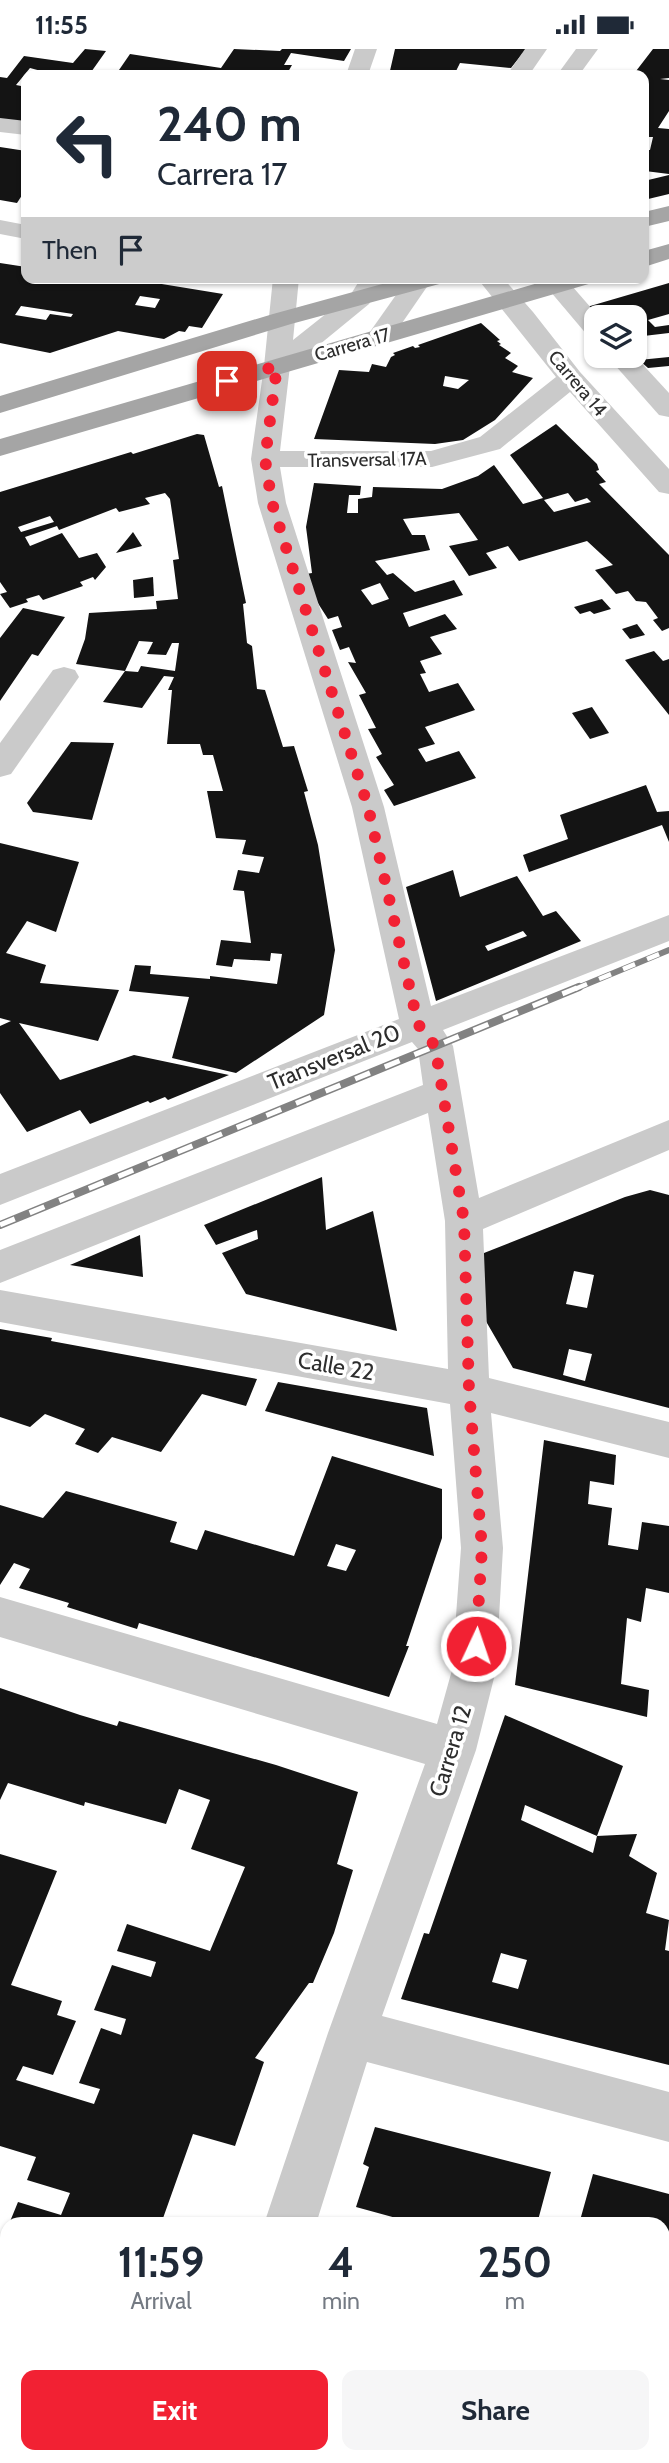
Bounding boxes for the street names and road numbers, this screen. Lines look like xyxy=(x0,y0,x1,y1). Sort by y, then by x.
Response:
street label: Carrera 17 xyxy=(312,323,393,366)
street label: Carrera 14 xyxy=(543,346,612,421)
street label: Transversal 17A xyxy=(307,447,427,472)
street label: Transversal 20 xyxy=(264,1018,404,1096)
street label: Calle 22 xyxy=(296,1346,376,1386)
street label: Carrera 12 xyxy=(423,1702,477,1800)

